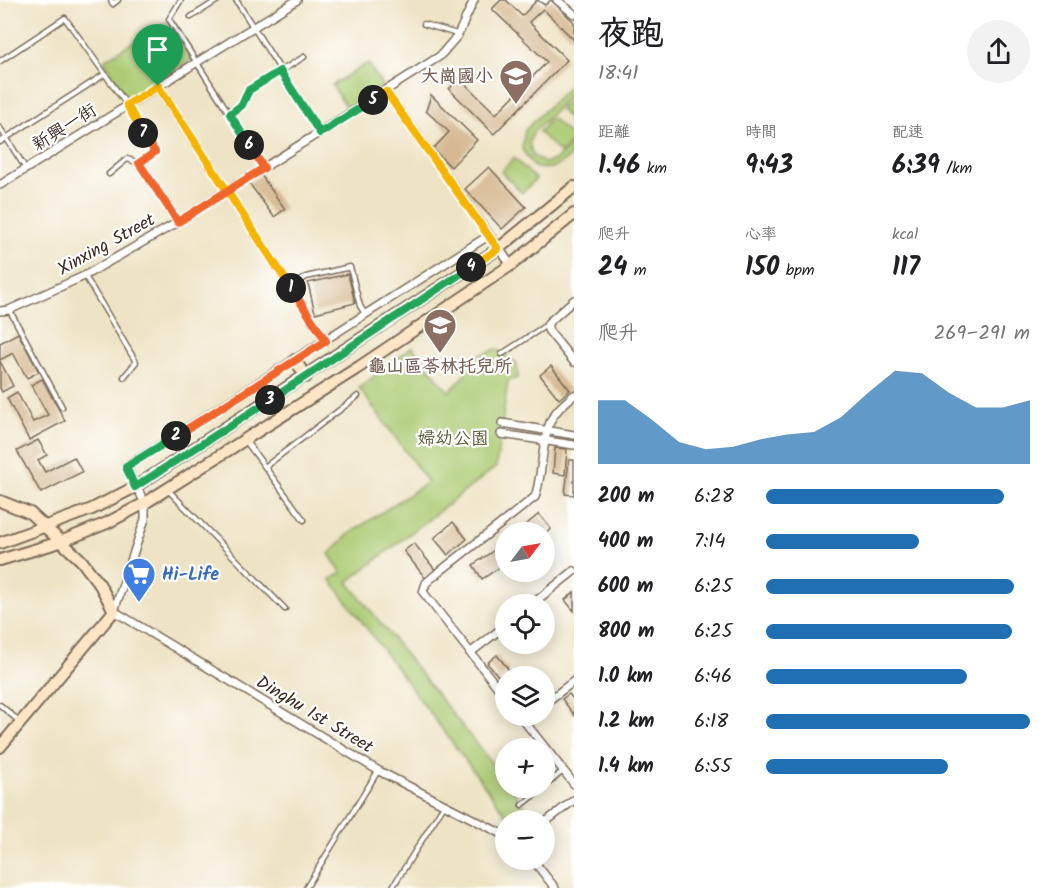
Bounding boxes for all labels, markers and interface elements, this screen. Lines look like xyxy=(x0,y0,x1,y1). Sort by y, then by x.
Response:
text: 夜跑 xyxy=(598,9,664,62)
button: share xyxy=(967,20,1030,83)
pin xyxy=(132,24,183,86)
icon: arrive xyxy=(141,33,174,66)
school or university icon: 大崗國小 xyxy=(498,58,534,105)
text: 18:41 xyxy=(598,58,639,90)
place label: 大崗國小 xyxy=(421,63,493,92)
pin: 5 xyxy=(358,85,388,115)
text: 5 xyxy=(369,87,377,112)
street label: 新興一街 xyxy=(27,97,103,160)
pin: 7 xyxy=(128,118,158,148)
text: 7 xyxy=(139,120,147,145)
text: 距離 xyxy=(598,120,630,145)
text: 時間 xyxy=(745,120,777,145)
text: 配速 xyxy=(892,120,924,145)
pin: 6 xyxy=(234,130,264,160)
text: 6 xyxy=(245,132,253,157)
text: 1.46 xyxy=(598,145,640,187)
text: 9:43 xyxy=(745,145,793,187)
text: 6:39 xyxy=(892,145,940,187)
text: km xyxy=(640,156,667,181)
text: /km xyxy=(940,156,972,181)
street label: Xinxing Street xyxy=(52,206,162,284)
text: 爬升 xyxy=(598,222,630,247)
text: 心率 xyxy=(745,222,777,247)
text: kcal xyxy=(892,222,918,247)
text: 24 xyxy=(598,247,627,289)
text: 150 xyxy=(745,247,779,289)
text: 117 xyxy=(892,247,920,289)
pin: 4 xyxy=(456,252,486,282)
text: 4 xyxy=(467,254,475,279)
text: m xyxy=(627,258,646,283)
text: bpm xyxy=(779,258,815,283)
pin: 1 xyxy=(276,273,306,303)
text: 1 xyxy=(289,275,293,300)
school or university icon: 龜山區苓林托兒所 xyxy=(422,307,458,354)
text: 爬升 xyxy=(598,318,638,350)
text: 269–291 m xyxy=(934,318,1030,350)
place label: 龜山區苓林托兒所 xyxy=(368,353,512,382)
pin: 3 xyxy=(255,385,285,415)
text: 3 xyxy=(266,387,274,412)
pin: 2 xyxy=(161,421,191,451)
text: 2 xyxy=(171,423,181,448)
park label: 婦幼公園 xyxy=(417,425,489,454)
text: 200 m xyxy=(598,481,654,513)
text: 6:28 xyxy=(694,481,734,513)
north arrow xyxy=(495,522,555,582)
map controls xyxy=(495,522,555,870)
text: 400 m xyxy=(598,526,654,558)
text: 7:14 xyxy=(694,526,725,558)
supermarket icon: Hi-Life xyxy=(121,556,157,603)
place label: Hi-Life xyxy=(162,561,219,590)
text: 600 m xyxy=(598,571,653,603)
text: 6:25 xyxy=(694,571,732,603)
button: locate xyxy=(495,594,555,654)
text: 800 m xyxy=(598,616,654,648)
text: 6:25 xyxy=(694,616,732,648)
text: 1.0 km xyxy=(598,661,653,693)
text: 6:46 xyxy=(694,661,732,693)
button: layers xyxy=(495,666,555,726)
street label: Dinghu 1st Street xyxy=(250,669,379,762)
text: 1.2 km xyxy=(598,706,654,738)
text: 6:18 xyxy=(694,706,728,738)
button: + xyxy=(495,738,555,798)
text: 1.4 km xyxy=(598,751,654,783)
text: 6:55 xyxy=(694,751,732,783)
button: − xyxy=(495,810,555,870)

